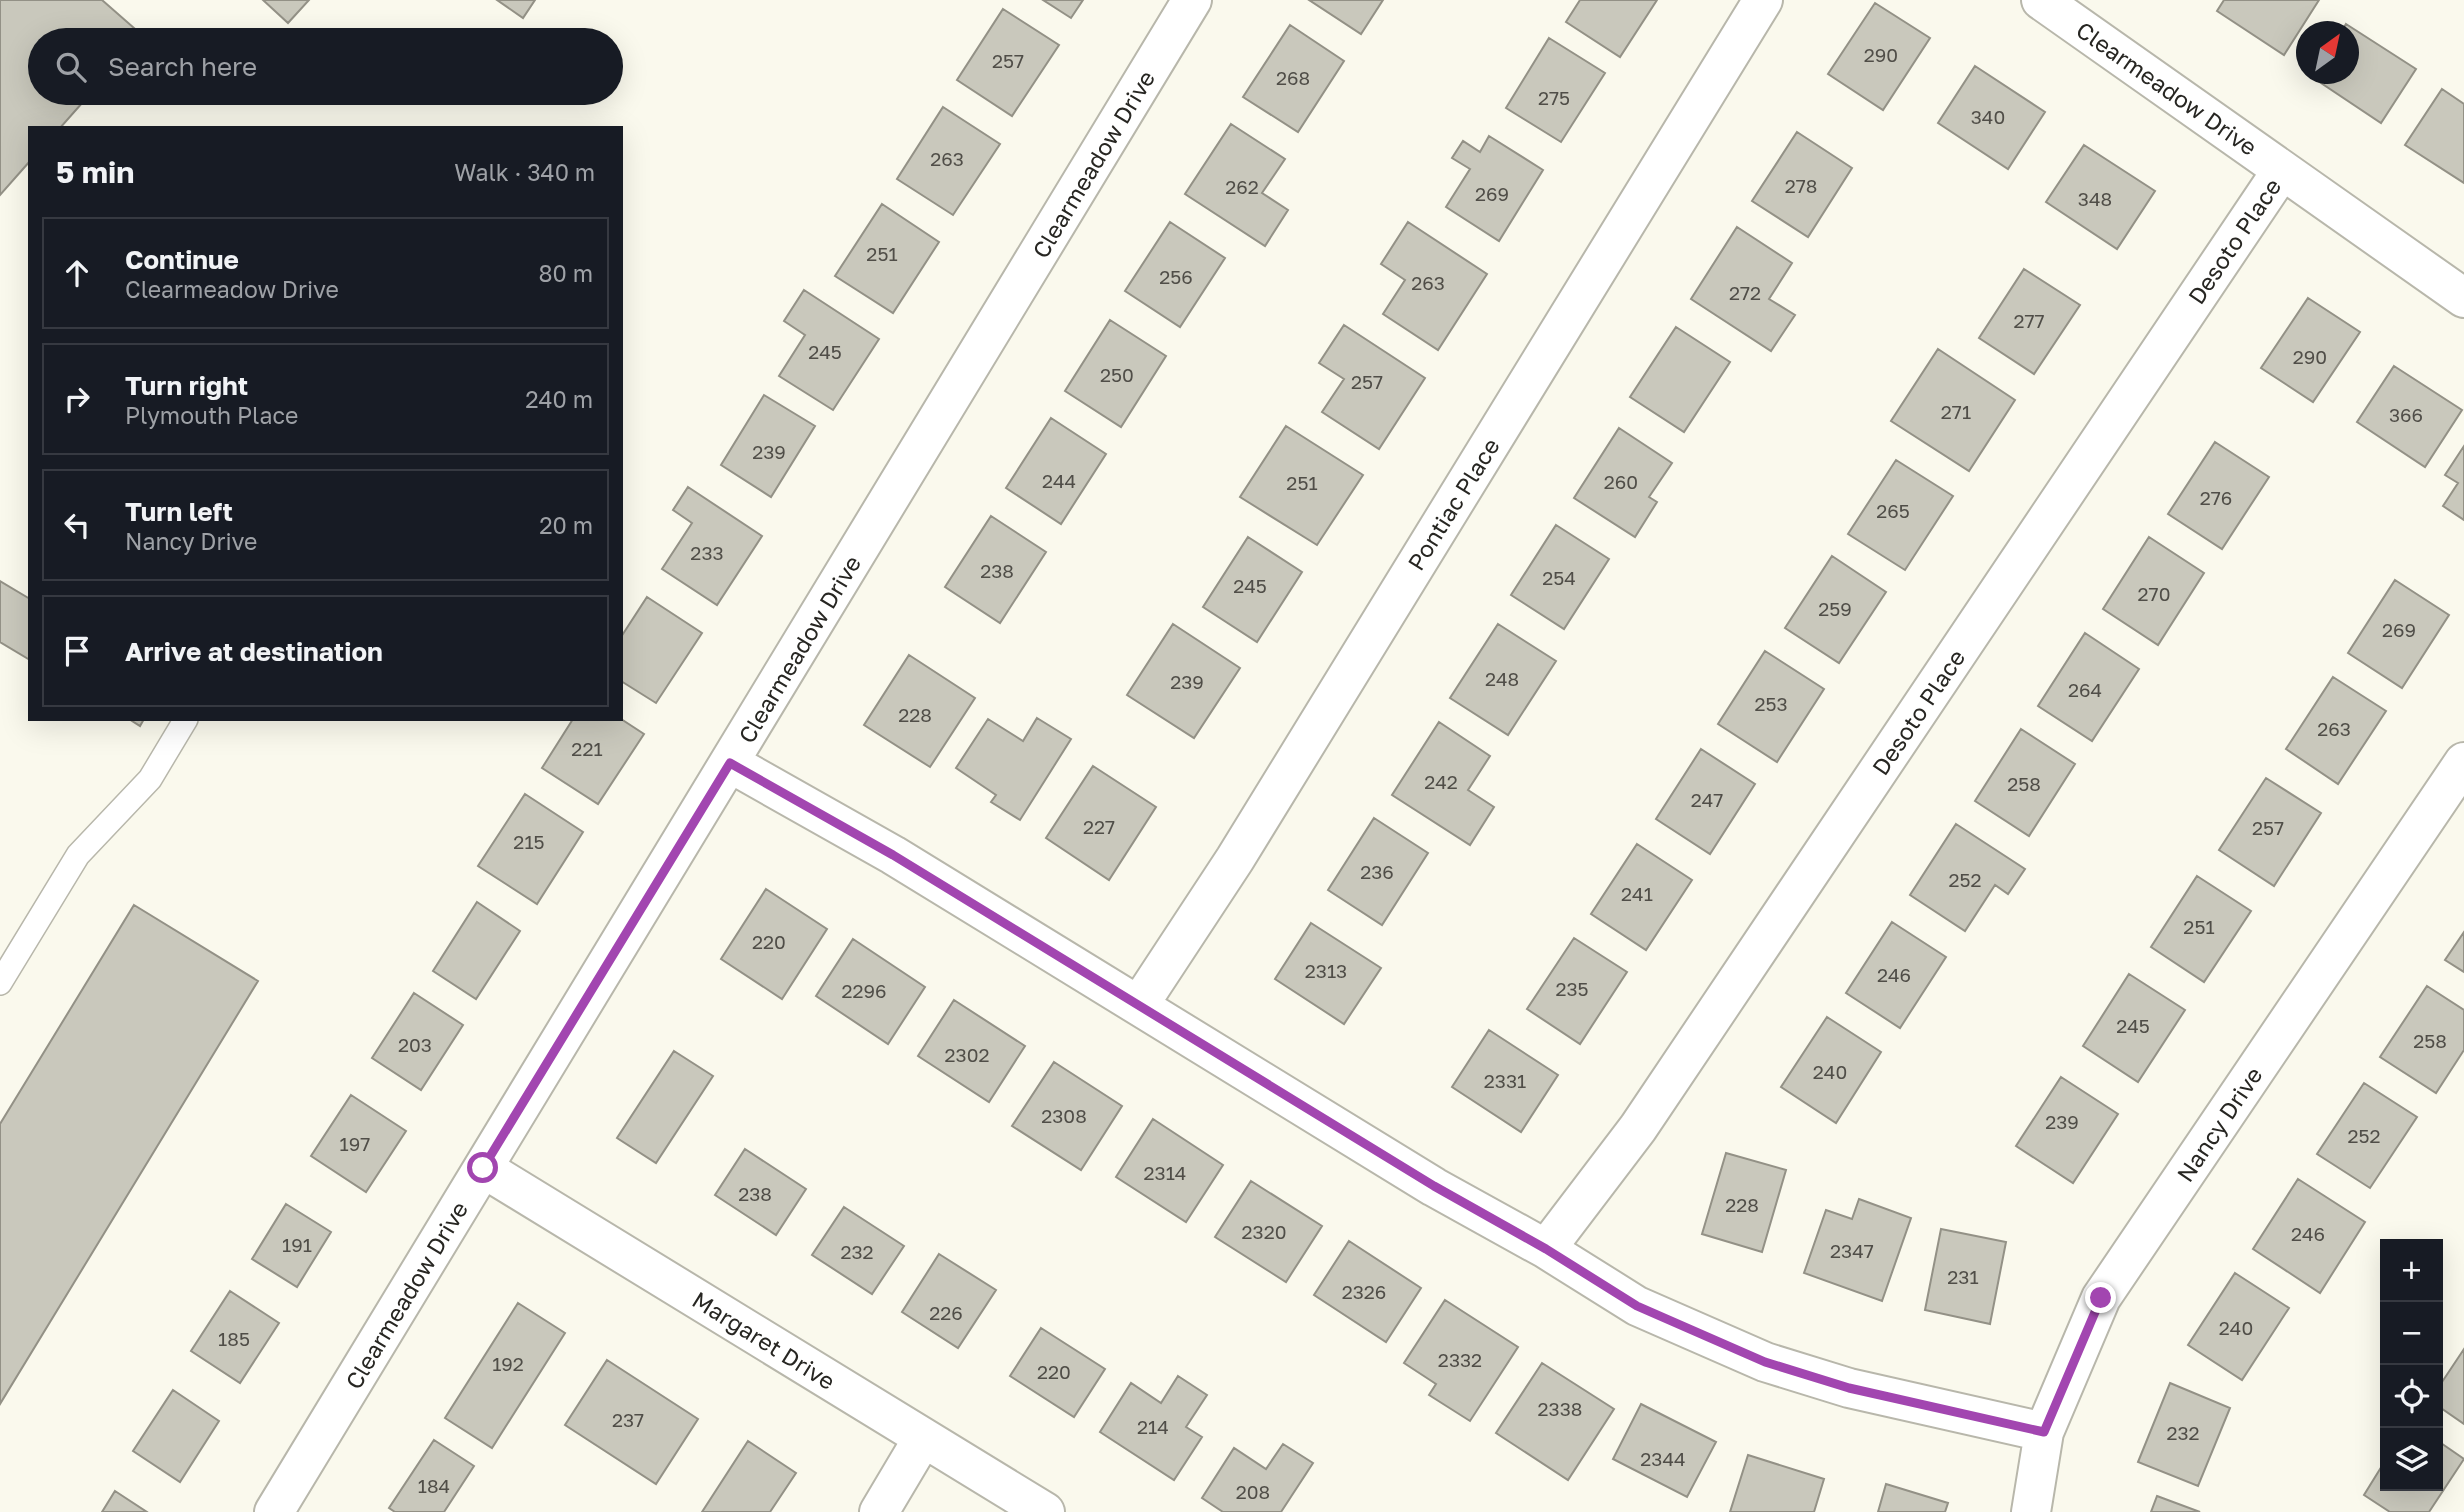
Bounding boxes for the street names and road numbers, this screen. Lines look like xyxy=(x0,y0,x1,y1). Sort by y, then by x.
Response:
street label: Clearmeadow Drive xyxy=(2071,15,2263,161)
street label: Clearmeadow Drive xyxy=(1026,65,1160,263)
street label: Desoto Place xyxy=(2182,173,2286,309)
street label: Pontiac Place xyxy=(1401,433,1505,575)
street label: Clearmeadow Drive xyxy=(732,550,866,748)
street label: Desoto Place xyxy=(1866,644,1970,780)
street label: Nancy Drive xyxy=(2170,1061,2268,1187)
street label: Clearmeadow Drive xyxy=(339,1196,473,1394)
street label: Margaret Drive xyxy=(688,1285,840,1395)

